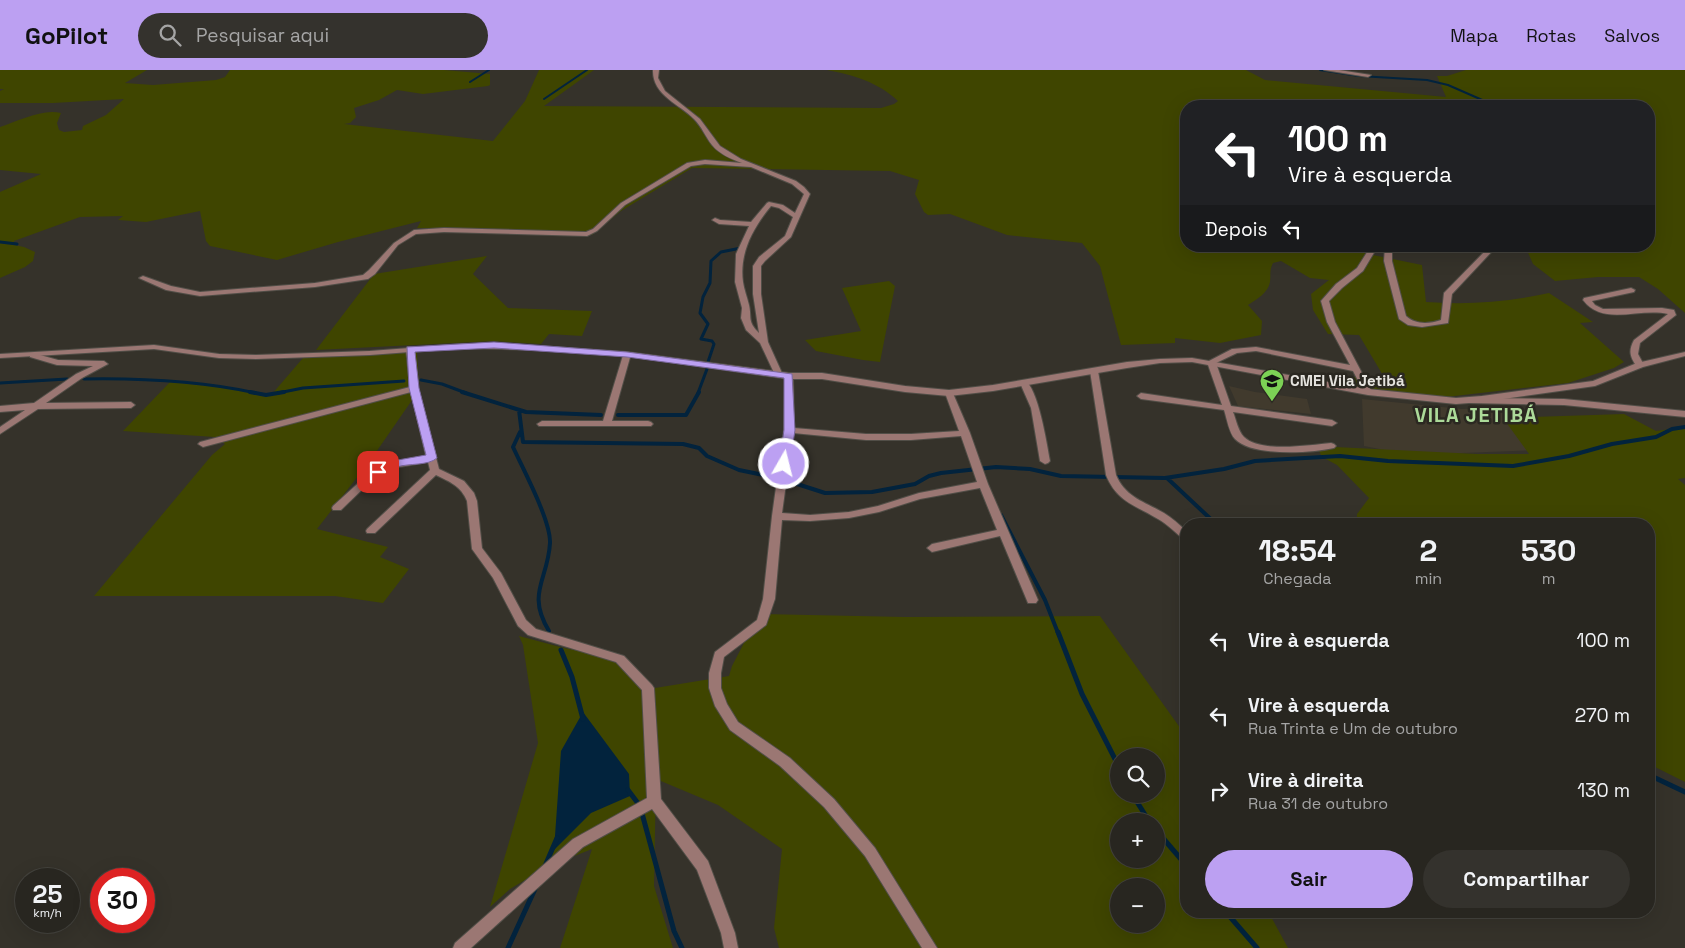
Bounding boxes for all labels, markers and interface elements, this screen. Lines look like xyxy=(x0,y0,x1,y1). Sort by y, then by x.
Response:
search box xyxy=(138,13,488,58)
text: GoPilot xyxy=(25,20,108,51)
icon: search xyxy=(156,21,184,49)
text: Pesquisar aqui xyxy=(196,23,329,48)
text: Mapa xyxy=(1450,24,1498,47)
text: Rotas xyxy=(1526,24,1576,47)
text: Salvos xyxy=(1604,24,1660,47)
text: 100 m xyxy=(1288,117,1388,161)
icon: left xyxy=(1205,120,1270,185)
text: Vire à esquerda xyxy=(1288,160,1452,188)
icon: left xyxy=(1278,215,1306,243)
text: Depois xyxy=(1205,217,1268,242)
school or university icon: CMEI Vila Jetibá xyxy=(1259,368,1285,402)
place label: CMEI Vila Jetibá xyxy=(1290,371,1405,390)
district label: VILA JETIBÁ xyxy=(1414,402,1538,428)
position arrow xyxy=(757,437,809,489)
pin xyxy=(357,451,399,493)
icon: arrive xyxy=(364,458,392,486)
text: 18:54 xyxy=(1259,531,1336,570)
text: 2 xyxy=(1420,531,1437,570)
text: 530 xyxy=(1521,531,1576,570)
text: Chegada xyxy=(1263,568,1332,589)
text: min xyxy=(1415,568,1442,589)
text: m xyxy=(1542,568,1555,589)
icon: left xyxy=(1205,627,1233,655)
text: Vire à esquerda xyxy=(1248,628,1390,653)
text: 100 m xyxy=(1576,628,1630,653)
text: Vire à esquerda xyxy=(1248,693,1390,718)
icon: left xyxy=(1205,702,1233,730)
text: 270 m xyxy=(1575,703,1630,728)
text: Rua Trinta e Um de outubro xyxy=(1248,718,1458,739)
map controls xyxy=(1110,748,1165,933)
button: search xyxy=(1110,748,1165,803)
text: Vire à direita xyxy=(1248,768,1364,793)
icon: right xyxy=(1205,777,1233,805)
text: 130 m xyxy=(1577,778,1630,803)
text: Rua 31 de outubro xyxy=(1248,793,1388,814)
button: + xyxy=(1110,813,1165,868)
button: Sair xyxy=(1205,850,1413,908)
button: Compartilhar xyxy=(1423,850,1630,908)
speed limit sign: 30 xyxy=(90,868,155,933)
text: 25 xyxy=(33,878,62,910)
button: − xyxy=(1110,878,1165,933)
text: km/h xyxy=(33,905,62,921)

